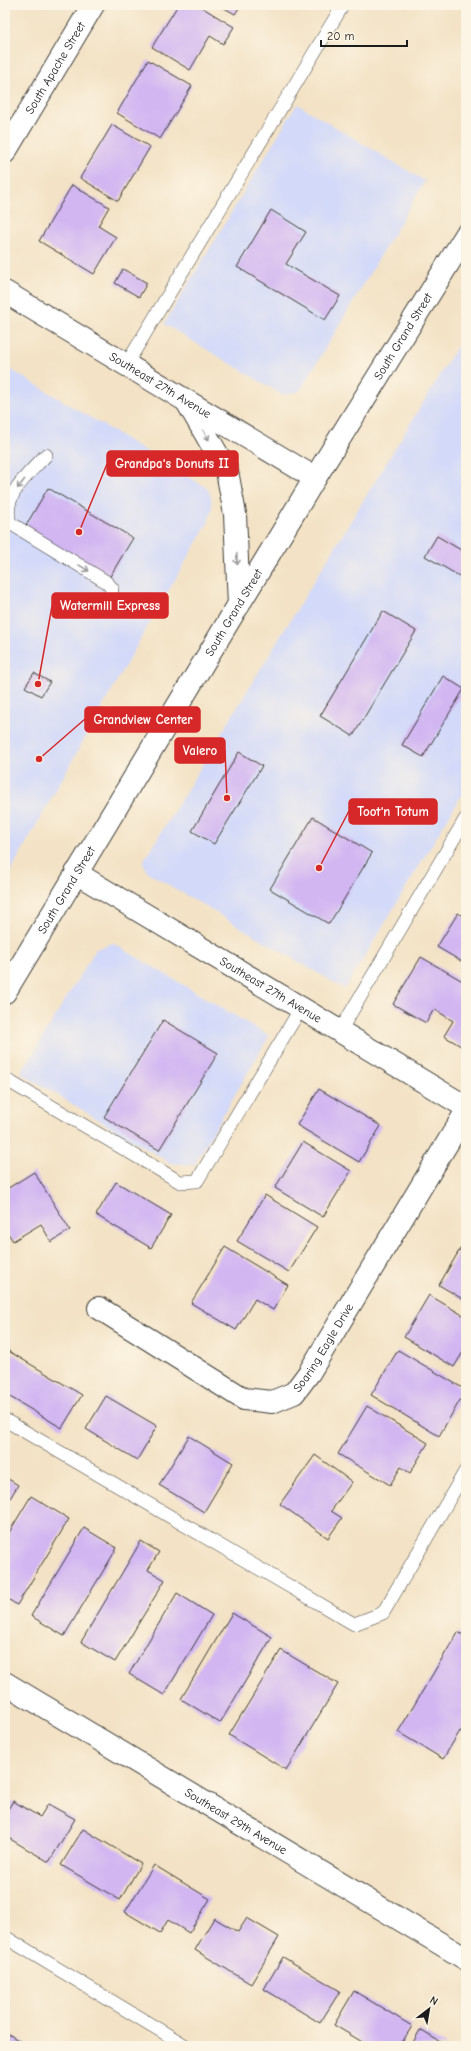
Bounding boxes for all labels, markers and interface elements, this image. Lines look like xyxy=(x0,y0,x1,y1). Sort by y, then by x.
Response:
street label: South Apache Street xyxy=(22,19,89,117)
scale bar xyxy=(321,22,407,48)
text: 20 m xyxy=(327,29,355,43)
street label: South Grand Street xyxy=(371,290,436,382)
street label: Southeast 27th Avenue xyxy=(107,349,214,421)
one-way arrow xyxy=(203,429,211,441)
callout: Grandpa's Donuts II xyxy=(107,451,238,476)
text: Grandpa's Donuts II xyxy=(115,456,229,471)
one-way arrow xyxy=(16,479,25,490)
one-way arrow xyxy=(233,552,240,565)
one-way arrow xyxy=(78,564,89,572)
street label: South Grand Street xyxy=(202,566,266,659)
callout: Watermill Express xyxy=(52,593,168,618)
text: Watermill Express xyxy=(60,598,160,613)
callout: Grandview Center xyxy=(85,707,200,732)
text: Grandview Center xyxy=(93,712,193,727)
callout: Valero xyxy=(175,738,225,763)
text: Valero xyxy=(183,743,217,758)
callout: Toot'n Totum xyxy=(349,799,437,824)
text: Toot'n Totum xyxy=(357,804,429,819)
street label: South Grand Street xyxy=(35,843,98,936)
street label: Southeast 27th Avenue xyxy=(217,954,324,1026)
street label: Soaring Eagle Drive xyxy=(290,1301,356,1395)
street label: Southeast 29th Avenue xyxy=(182,1785,289,1857)
north arrow xyxy=(409,1989,449,2029)
text: N xyxy=(427,1993,440,2008)

